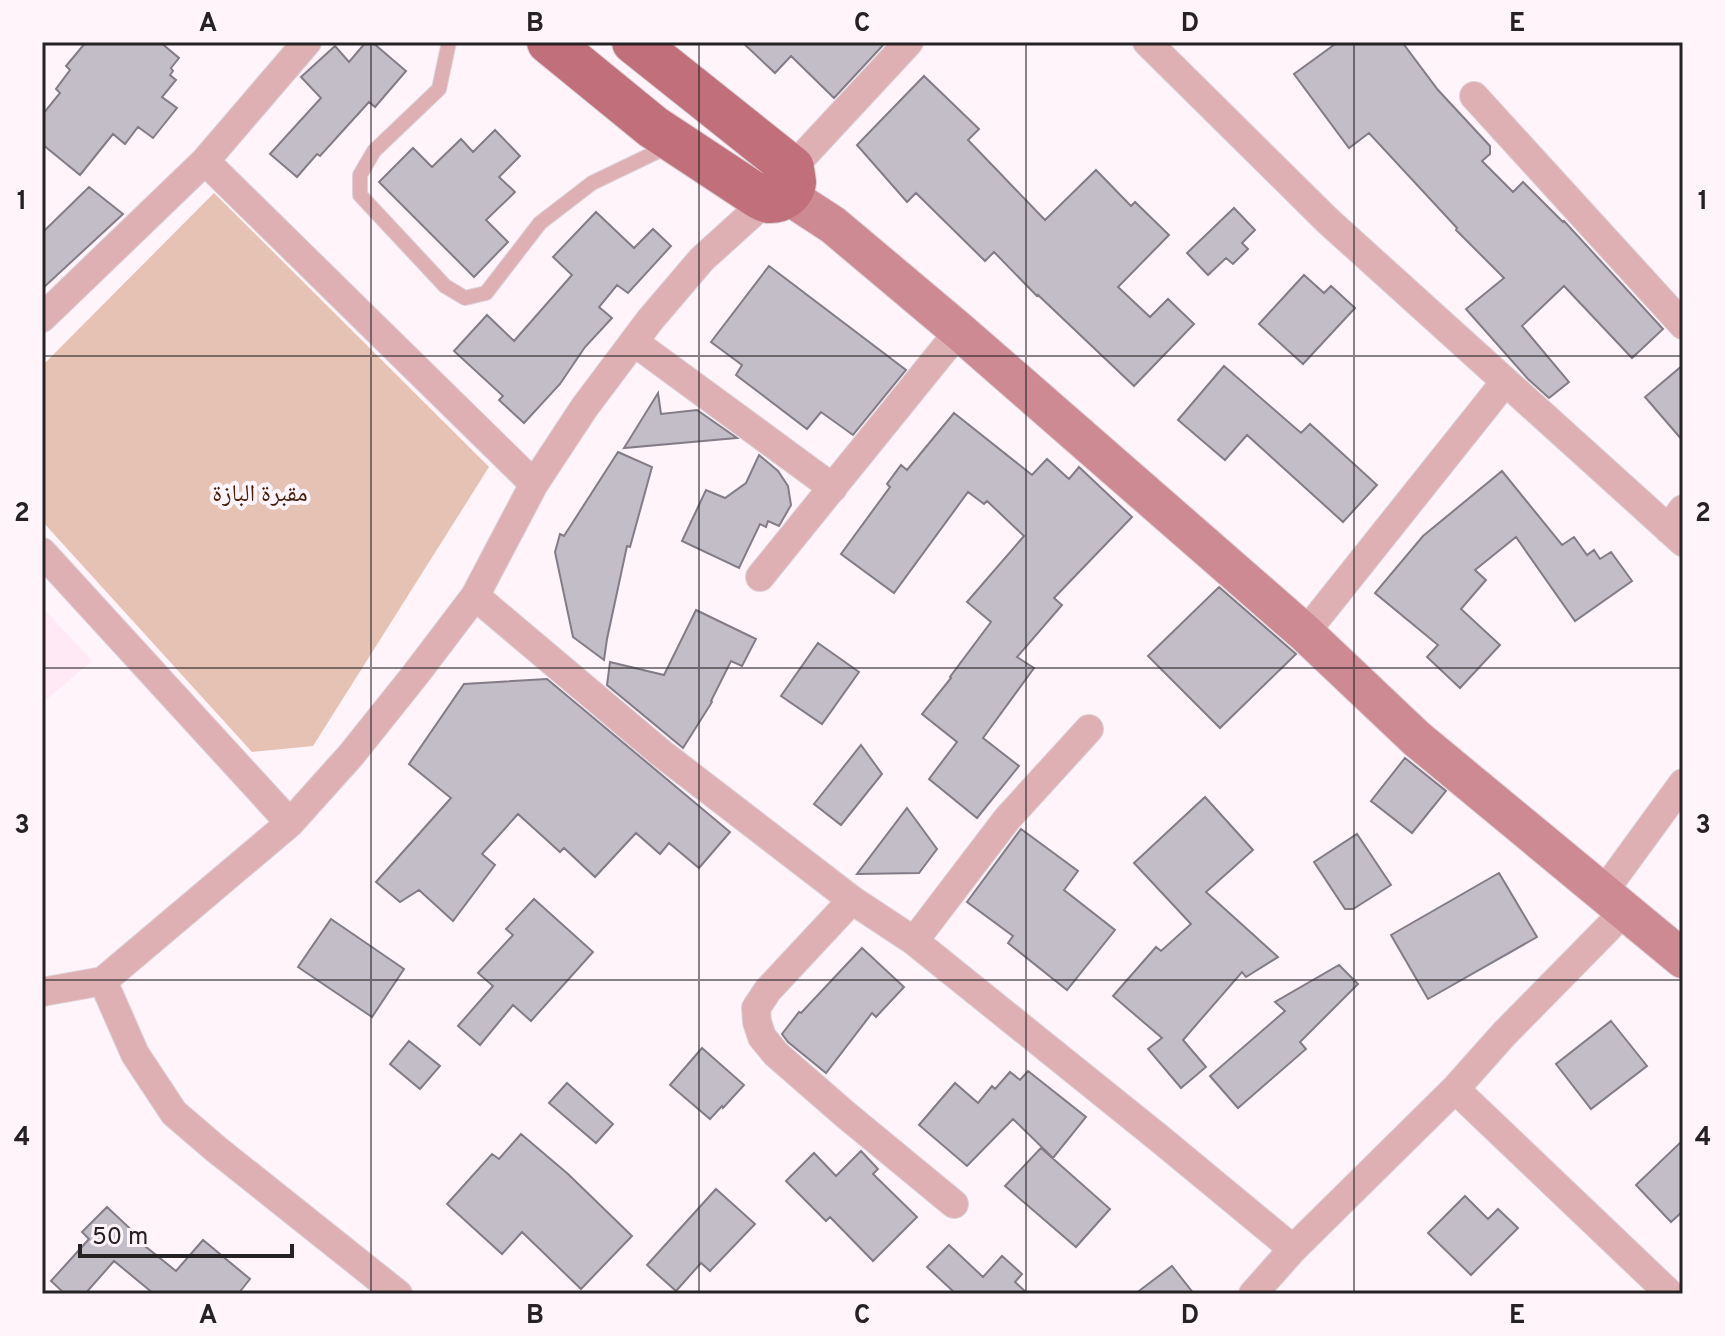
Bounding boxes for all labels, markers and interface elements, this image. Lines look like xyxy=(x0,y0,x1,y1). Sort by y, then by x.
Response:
text: A xyxy=(199,8,217,41)
text: B xyxy=(526,8,544,41)
text: C xyxy=(854,8,870,41)
text: D xyxy=(1181,8,1199,41)
text: E xyxy=(1509,8,1525,41)
text: 1 xyxy=(17,186,27,219)
text: 1 xyxy=(1698,186,1708,219)
park label: مقبرة البازة xyxy=(212,480,308,510)
text: 2 xyxy=(14,498,30,531)
text: 2 xyxy=(1695,498,1711,531)
text: 3 xyxy=(14,810,30,843)
text: 3 xyxy=(1695,810,1711,843)
text: 4 xyxy=(14,1122,30,1155)
text: 4 xyxy=(1695,1122,1711,1155)
scale bar xyxy=(80,1208,292,1258)
text: 50 m xyxy=(92,1223,148,1253)
text: A xyxy=(199,1300,217,1333)
text: B xyxy=(526,1300,544,1333)
text: C xyxy=(854,1300,870,1333)
text: D xyxy=(1181,1300,1199,1333)
text: E xyxy=(1509,1300,1525,1333)

